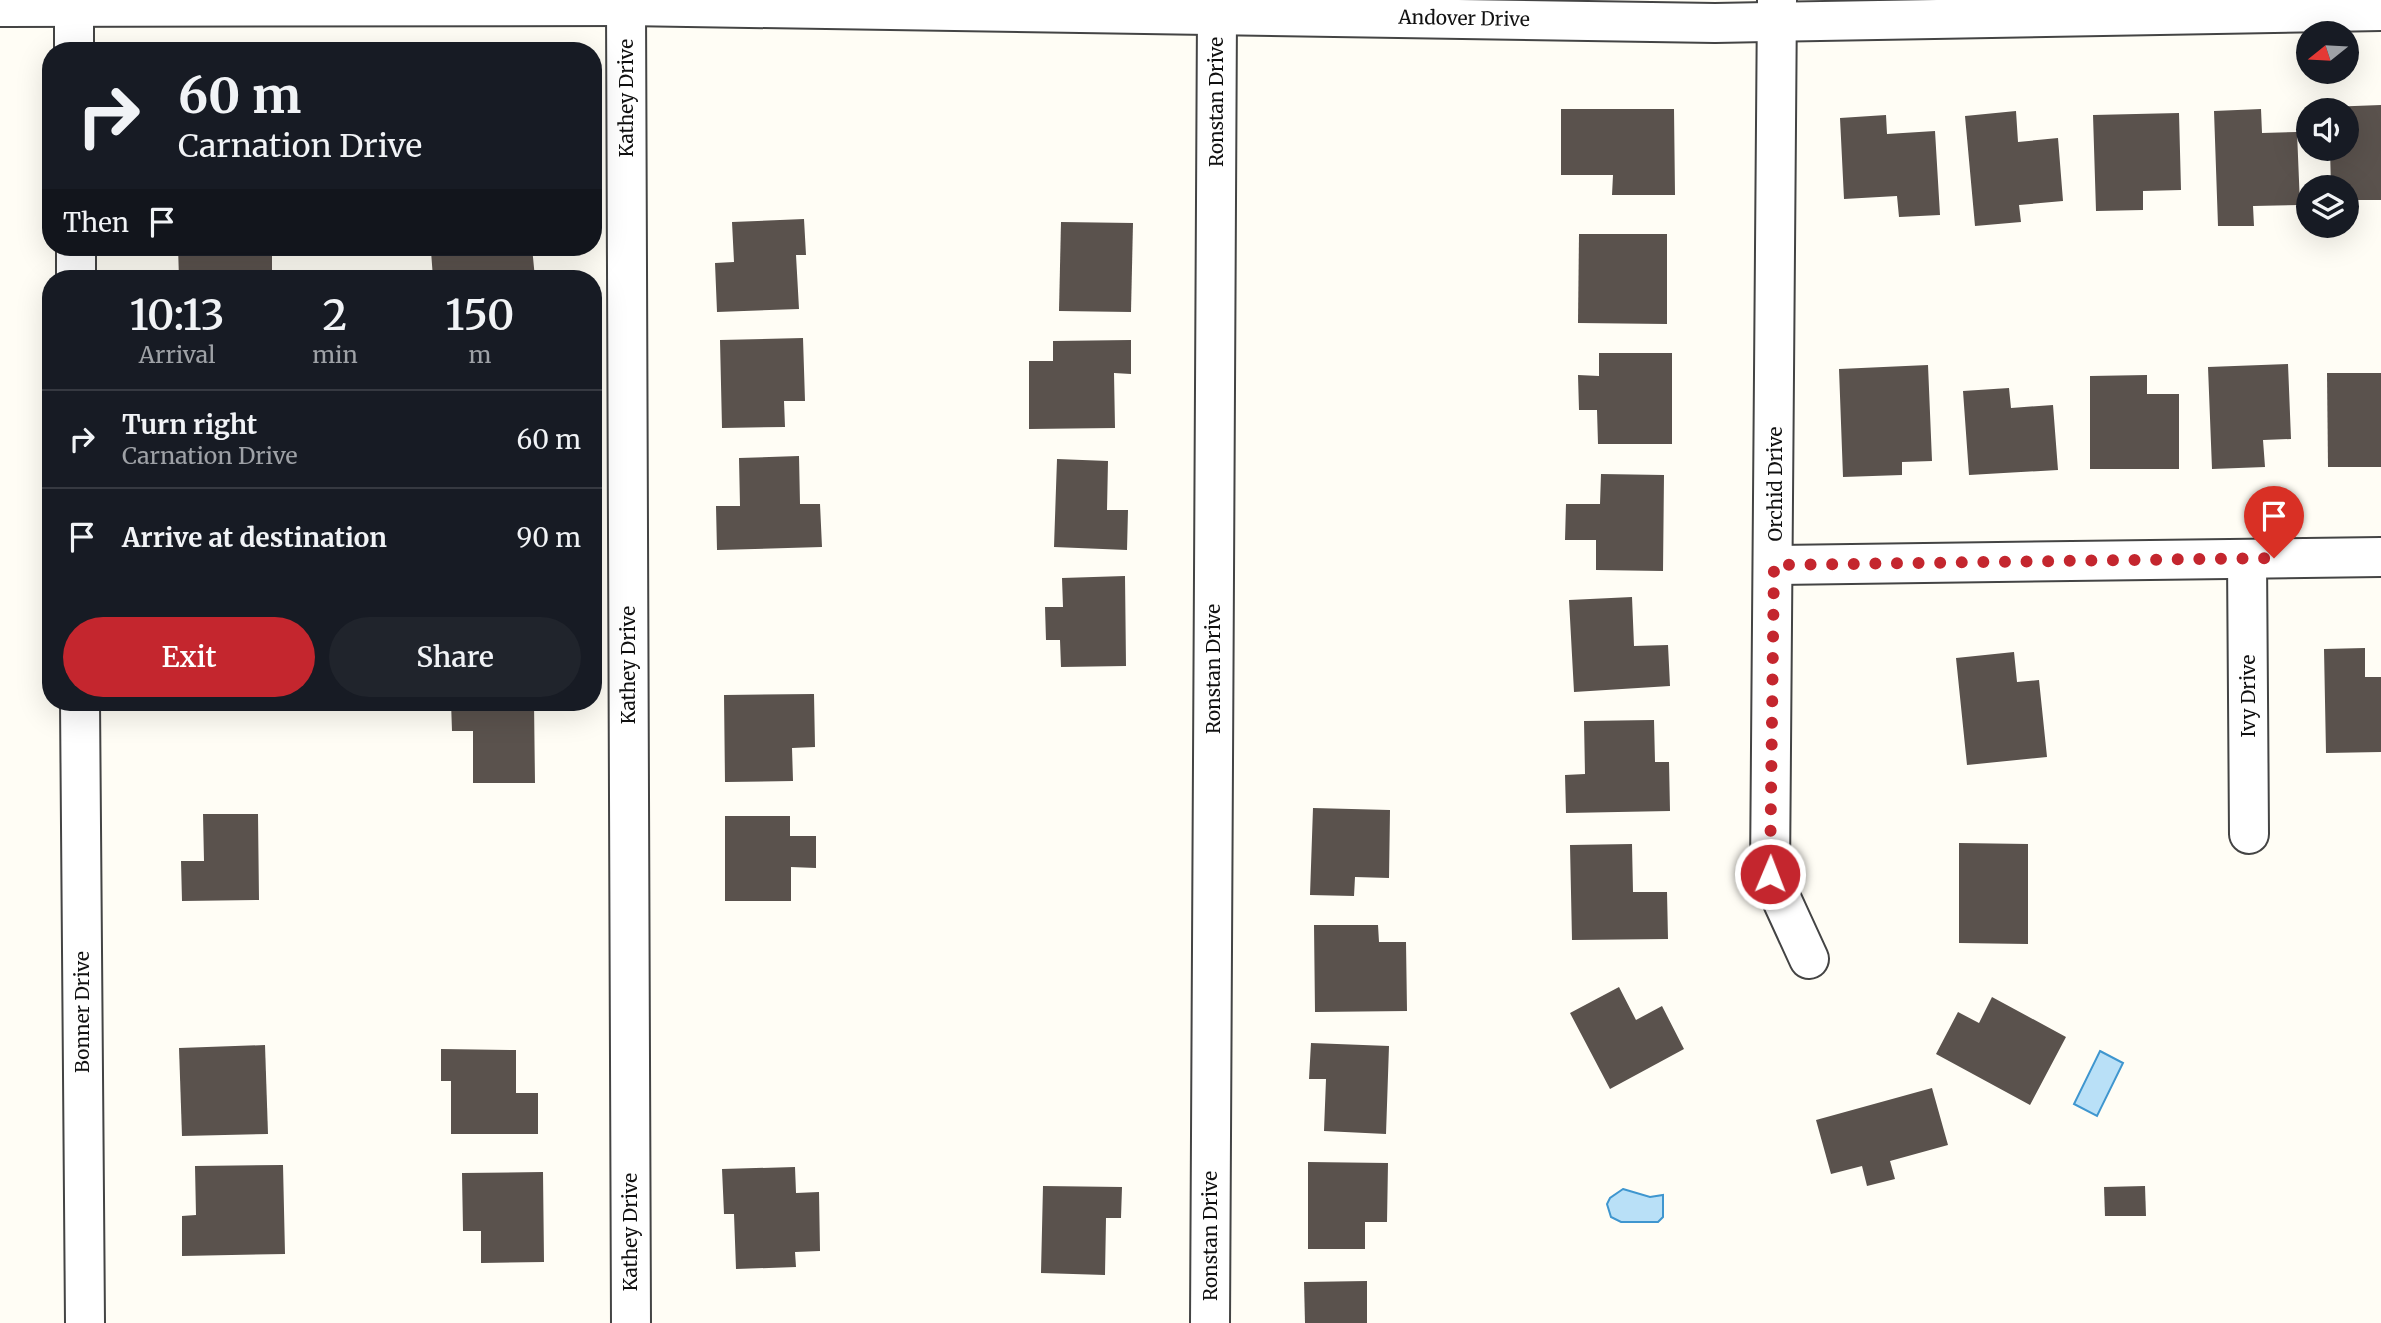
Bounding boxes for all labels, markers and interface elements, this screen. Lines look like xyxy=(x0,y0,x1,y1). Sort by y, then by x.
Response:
street label: Andover Drive xyxy=(1397,5,1530,31)
north arrow xyxy=(2296,21,2359,84)
map controls xyxy=(2296,21,2359,238)
street label: Ronstan Drive xyxy=(1204,37,1228,167)
street label: Kathey Drive xyxy=(614,39,638,157)
text: 60 m xyxy=(178,65,301,126)
icon: right xyxy=(63,70,154,161)
button: sound xyxy=(2296,98,2359,161)
text: Carnation Drive xyxy=(178,126,422,166)
button: layers xyxy=(2296,175,2359,238)
icon: arrive xyxy=(143,203,181,241)
text: Then xyxy=(63,206,129,239)
text: 10:13 xyxy=(130,289,225,341)
text: 2 xyxy=(323,289,347,341)
text: 150 xyxy=(445,289,514,341)
text: Arrival xyxy=(139,340,215,369)
text: min xyxy=(312,340,358,369)
text: m xyxy=(468,340,491,369)
text: Turn right xyxy=(122,408,257,441)
icon: right xyxy=(63,420,101,458)
text: 60 m xyxy=(517,423,581,456)
street label: Orchid Drive xyxy=(1763,426,1787,541)
text: Carnation Drive xyxy=(122,441,298,470)
pin xyxy=(2244,486,2304,558)
icon: arrive xyxy=(2255,497,2293,535)
icon: arrive xyxy=(63,518,101,556)
text: Arrive at destination xyxy=(122,521,387,554)
text: 90 m xyxy=(517,521,581,554)
street label: Ronstan Drive xyxy=(1201,604,1225,734)
street label: Kathey Drive xyxy=(616,606,640,724)
button: Exit xyxy=(63,617,315,697)
button: Share xyxy=(329,617,581,697)
street label: Ivy Drive xyxy=(2236,655,2260,737)
position arrow xyxy=(1733,837,1807,911)
street label: Bonner Drive xyxy=(70,951,94,1073)
street label: Ronstan Drive xyxy=(1198,1171,1222,1301)
street label: Kathey Drive xyxy=(618,1173,642,1291)

